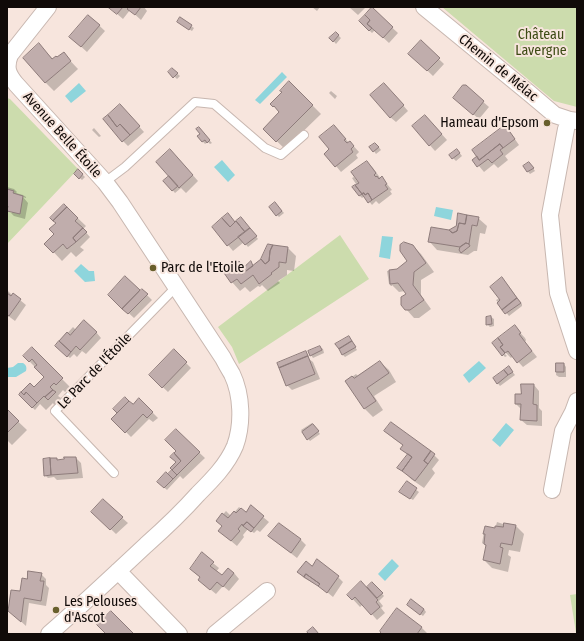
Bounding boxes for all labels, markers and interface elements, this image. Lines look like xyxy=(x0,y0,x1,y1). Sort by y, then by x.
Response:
park label: Château Lavergne xyxy=(515,27,567,60)
street label: Chemin de Mélac xyxy=(455,31,541,105)
street label: Avenue Belle Étoile xyxy=(19,89,105,181)
place label: Hameau d'Epsom xyxy=(440,115,539,131)
marker: Hameau d'Epsom xyxy=(542,118,552,128)
place label: Parc de l'Etoile xyxy=(161,260,244,276)
marker: Parc de l'Etoile xyxy=(148,263,158,273)
street label: Le Parc de l'Étoile xyxy=(54,329,136,413)
place label: Les Pelouses d'Ascot xyxy=(64,594,137,626)
marker: Les Pelouses d'Ascot xyxy=(51,605,61,615)

